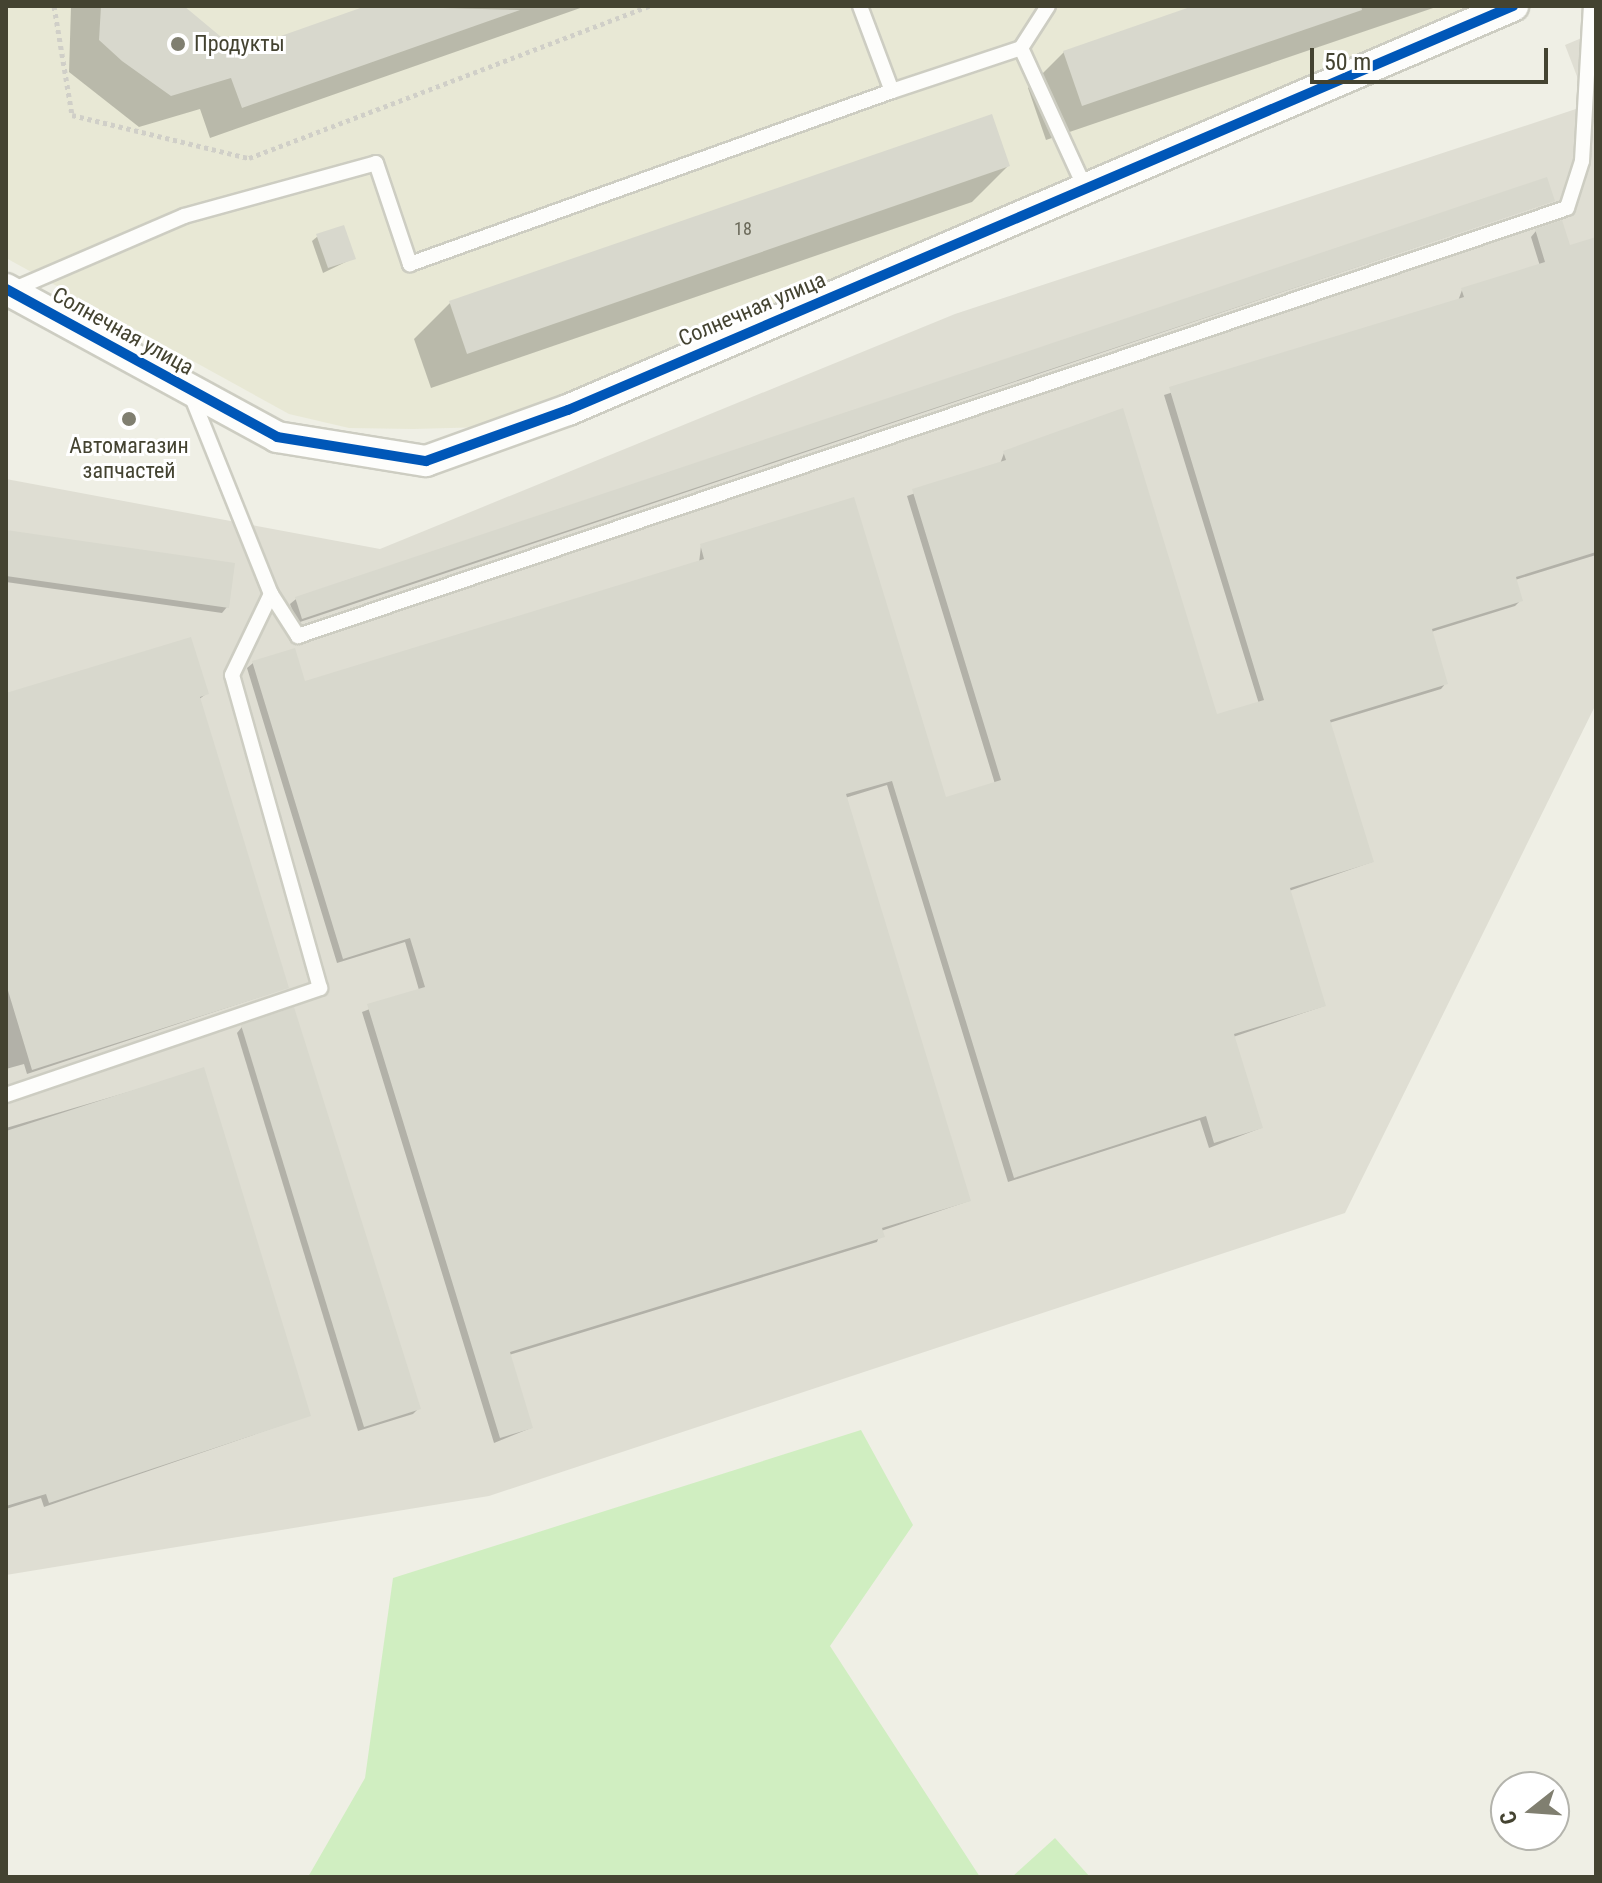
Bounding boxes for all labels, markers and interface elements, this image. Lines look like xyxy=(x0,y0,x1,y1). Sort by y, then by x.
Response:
place label: Продукты xyxy=(194,31,285,57)
scale bar xyxy=(1314,32,1552,82)
marker: Продукты xyxy=(169,35,187,53)
text: 50 m xyxy=(1324,48,1371,76)
house number: 18 xyxy=(734,218,752,240)
street label: Солнечная улица xyxy=(674,266,830,352)
street label: Солнечная улица xyxy=(48,281,198,381)
marker: Автомагазин запчастей xyxy=(120,410,138,428)
place label: Автомагазин запчастей xyxy=(69,432,189,484)
north arrow xyxy=(1490,1771,1570,1851)
text: С xyxy=(1495,1808,1522,1827)

